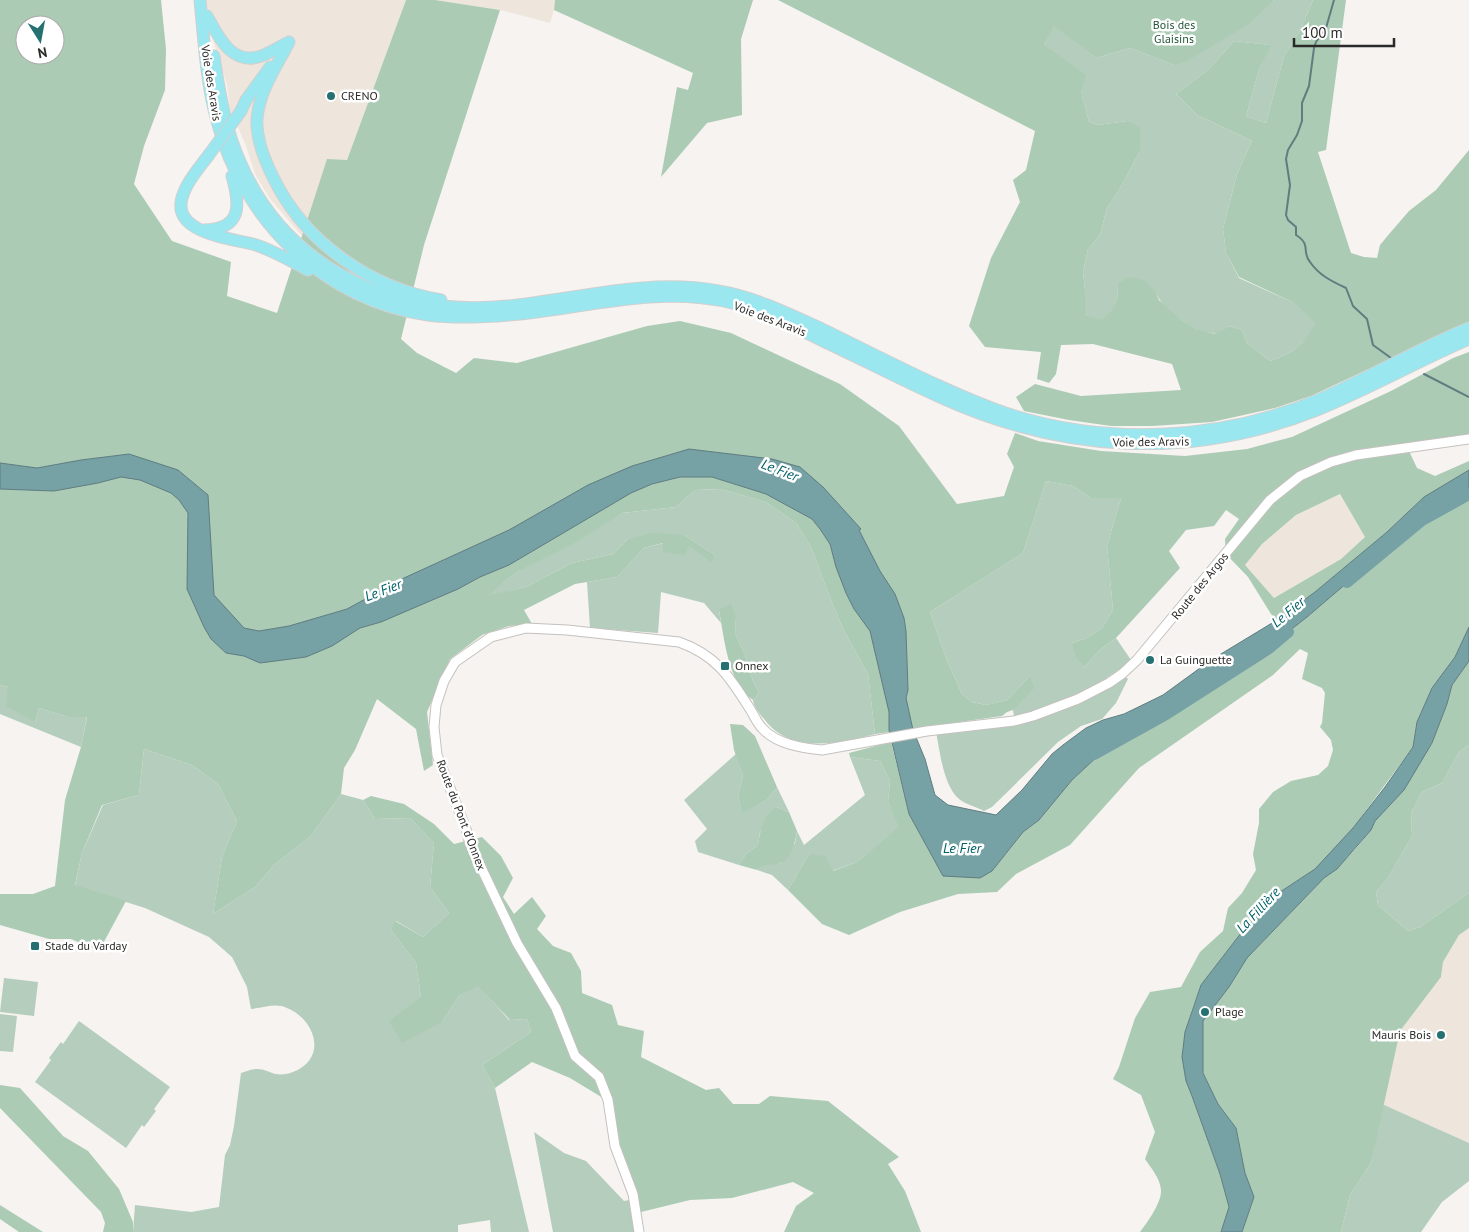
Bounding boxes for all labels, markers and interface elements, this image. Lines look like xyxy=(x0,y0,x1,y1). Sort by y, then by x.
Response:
north arrow xyxy=(15,15,65,65)
scale bar xyxy=(1294,15,1394,47)
park label: Bois des Glaisins xyxy=(1153,17,1195,46)
text: 100 m xyxy=(1302,23,1343,42)
text: N xyxy=(36,43,49,62)
street label: Voie des Aravis xyxy=(198,43,225,122)
place label: CRENO xyxy=(341,88,378,103)
marker: CRENO xyxy=(325,90,337,102)
street label: Voie des Aravis xyxy=(731,297,809,339)
street label: Voie des Aravis xyxy=(1112,433,1189,450)
water label: Le Fier xyxy=(759,455,802,486)
street label: Route des Argos xyxy=(1168,549,1231,622)
water label: Le Fier xyxy=(362,574,405,605)
water label: Le Fier xyxy=(1268,592,1310,631)
place label: La Guinguette xyxy=(1160,652,1232,667)
marker: La Guinguette xyxy=(1144,654,1156,666)
place label: Onnex xyxy=(735,658,768,673)
marker: Onnex xyxy=(719,660,731,672)
street label: Route du Pont d'Onnex xyxy=(433,757,489,872)
water label: Le Fier xyxy=(943,839,983,857)
water label: La Fillière xyxy=(1232,883,1284,937)
place label: Stade du Varday xyxy=(45,938,128,953)
marker: Stade du Varday xyxy=(29,940,41,952)
place label: Plage xyxy=(1215,1004,1244,1019)
marker: Plage xyxy=(1199,1006,1211,1018)
place label: Mauris Bois xyxy=(1372,1027,1431,1042)
marker: Mauris Bois xyxy=(1435,1029,1447,1041)

